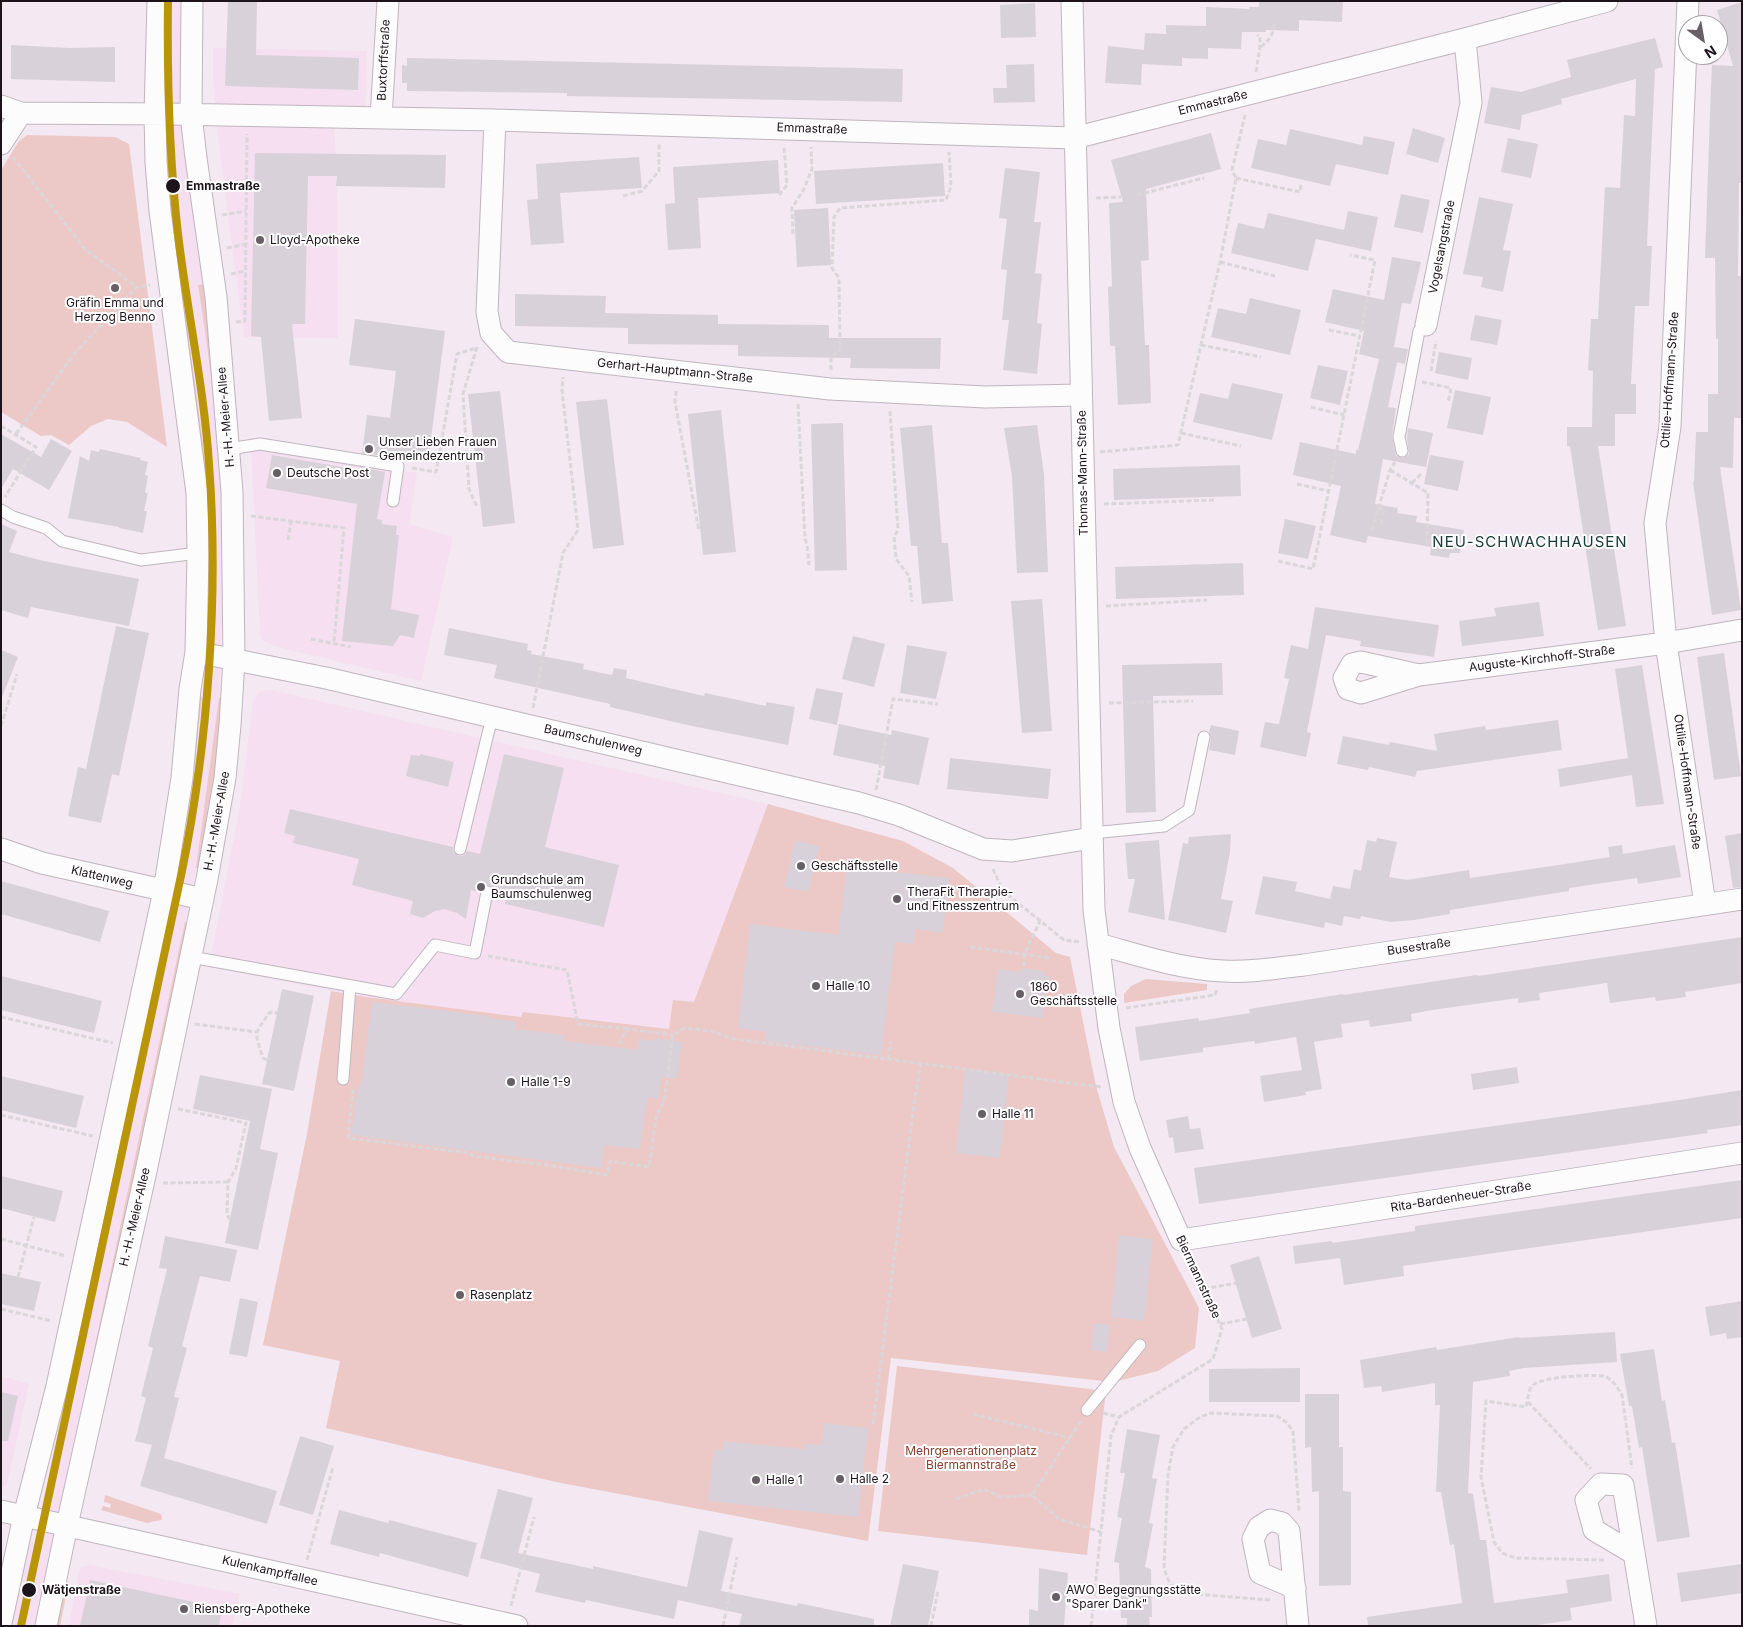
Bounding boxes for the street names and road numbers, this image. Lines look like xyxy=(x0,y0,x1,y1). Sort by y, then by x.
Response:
street label: Buxtorffstraße xyxy=(375,19,393,101)
street label: Emmastraße xyxy=(1177,87,1249,119)
street label: Emmastraße xyxy=(776,121,848,137)
street label: Vogelsangstraße xyxy=(1426,199,1458,295)
street label: Ottilie-Hoffmann-Straße xyxy=(1658,311,1682,449)
street label: Gerhart-Hauptmann-Straße xyxy=(596,356,754,386)
street label: H.-H.-Meier-Allee xyxy=(214,366,238,468)
street label: Thomas-Mann-Straße xyxy=(1075,410,1091,536)
street label: Auguste-Kirchhoff-Straße xyxy=(1468,643,1616,675)
street label: Ottilie-Hoffmann-Straße xyxy=(1670,713,1704,851)
street label: Baumschulenweg xyxy=(542,722,644,758)
street label: H.-H.-Meier-Allee xyxy=(201,770,233,872)
street label: Klattenweg xyxy=(70,863,134,891)
street label: Busestraße xyxy=(1386,935,1452,959)
street label: H.-H.-Meier-Allee xyxy=(117,1166,153,1268)
street label: Rita-Bardenheuer-Straße xyxy=(1390,1179,1532,1215)
street label: Biermannstraße xyxy=(1173,1233,1223,1321)
street label: Kulenkampffallee xyxy=(221,1553,319,1589)

